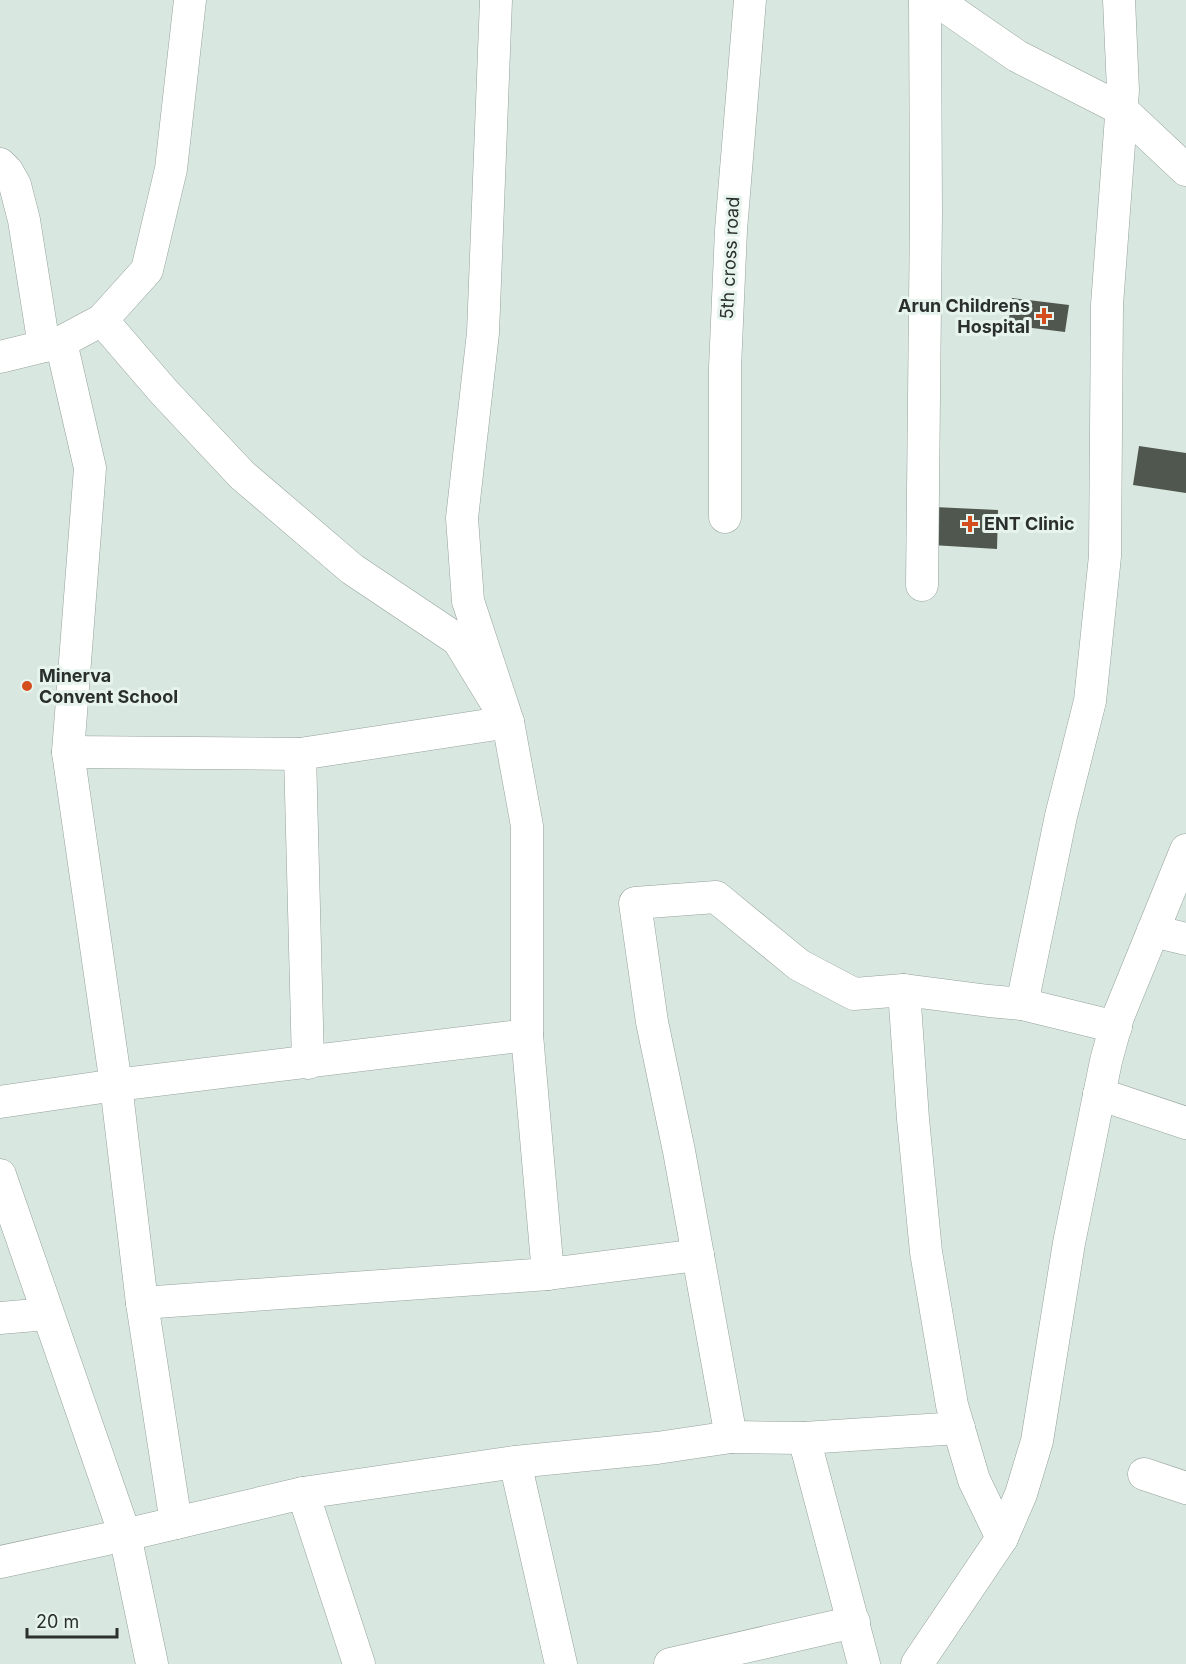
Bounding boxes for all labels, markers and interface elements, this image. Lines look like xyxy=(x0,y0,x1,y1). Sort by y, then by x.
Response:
street label: 5th cross road xyxy=(716,196,743,320)
place label: Arun Childrens Hospital xyxy=(898,295,1030,337)
marker: Arun Childrens Hospital xyxy=(1035,307,1053,325)
place label: ENT Clinic xyxy=(984,513,1075,534)
marker: ENT Clinic xyxy=(961,515,979,533)
place label: Minerva Convent School xyxy=(39,665,178,707)
marker: Minerva Convent School xyxy=(20,679,34,693)
scale bar xyxy=(27,1601,117,1639)
text: 20 m xyxy=(36,1611,79,1632)

